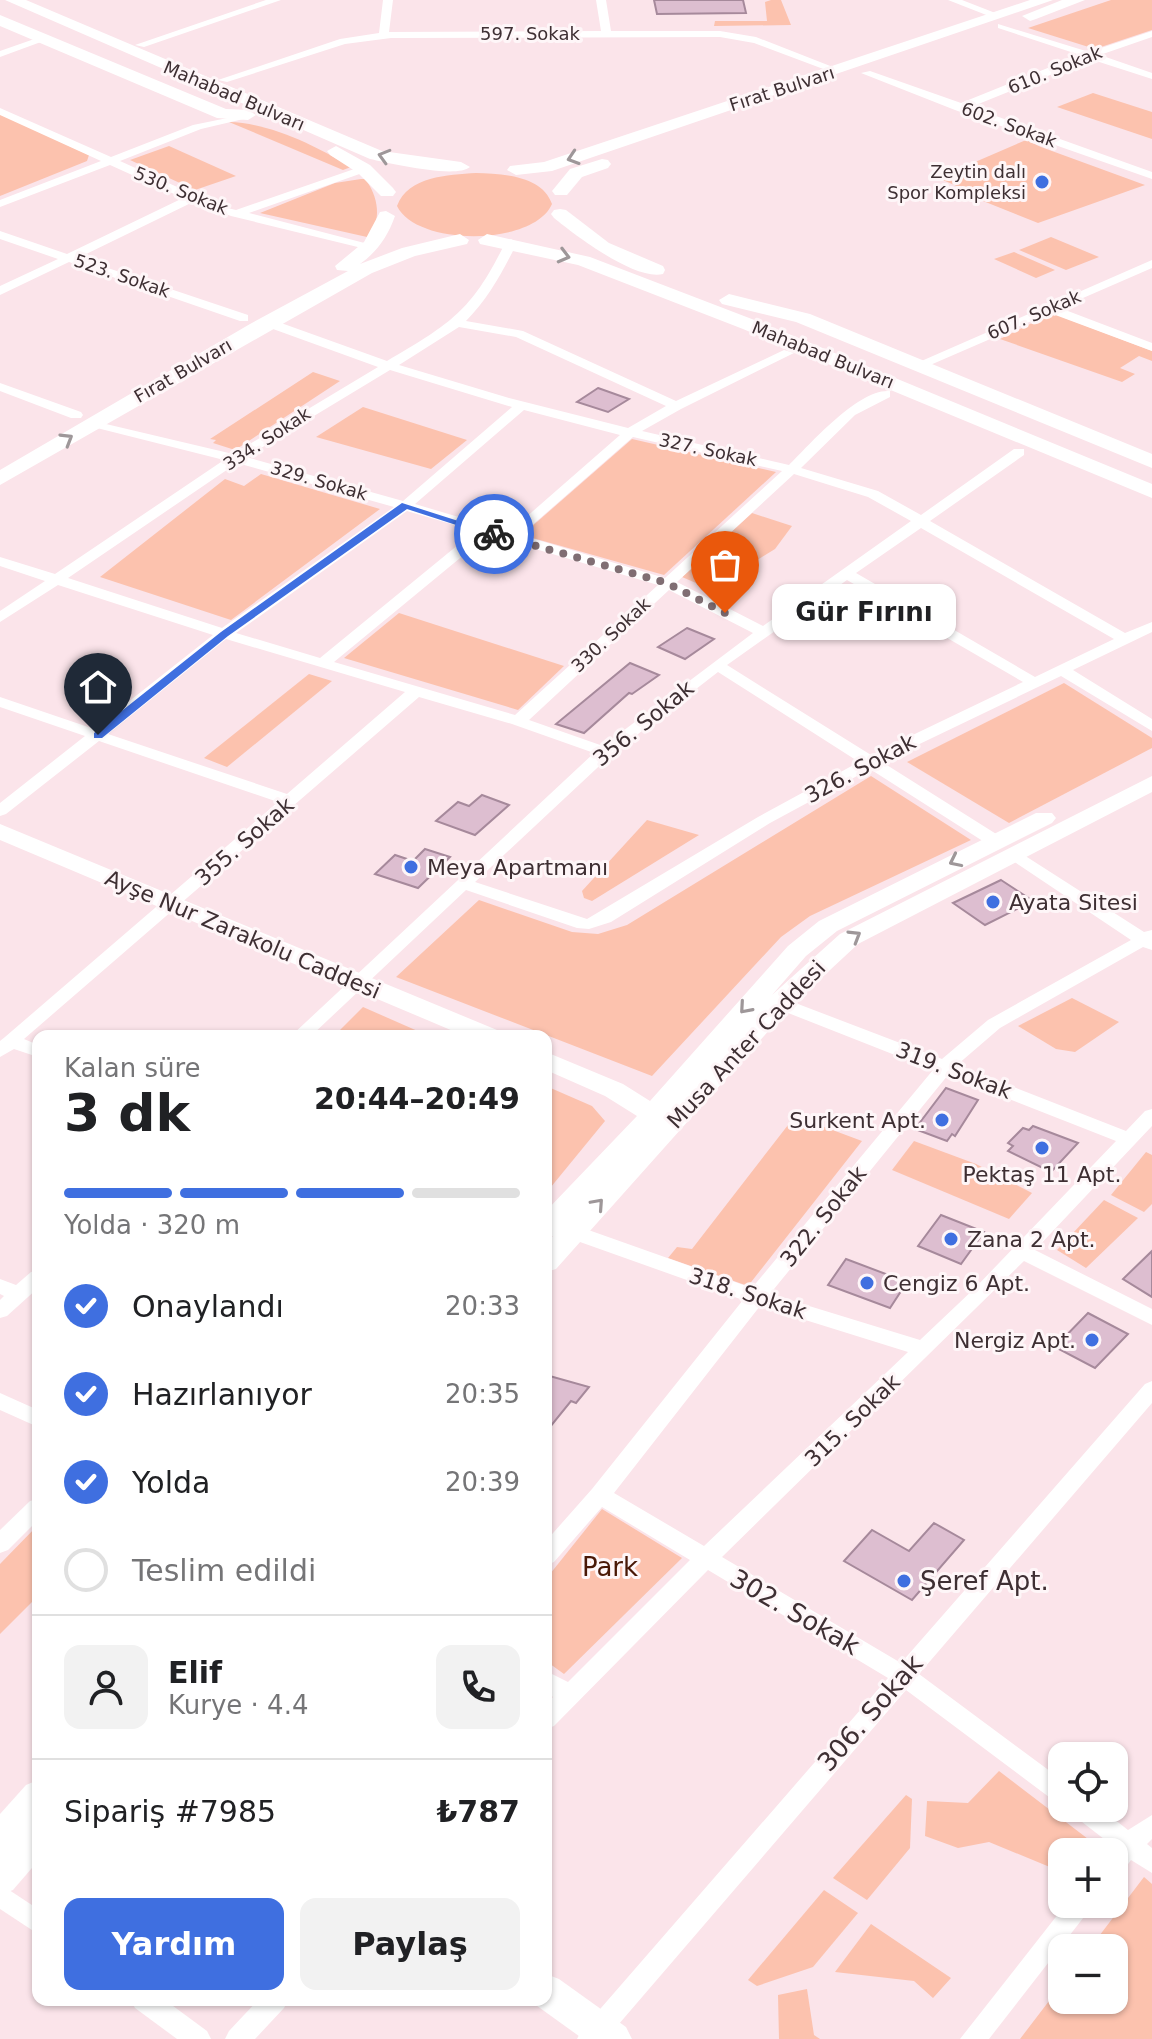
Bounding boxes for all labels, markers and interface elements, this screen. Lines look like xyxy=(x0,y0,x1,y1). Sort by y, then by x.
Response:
street label: 597. Sokak xyxy=(480,23,580,44)
street label: 610. Sokak xyxy=(1005,41,1106,98)
street label: Mahabad Bulvarı xyxy=(160,56,308,135)
street label: Fırat Bulvarı xyxy=(727,62,837,115)
street label: 602. Sokak xyxy=(959,98,1060,152)
one-way arrow xyxy=(378,149,392,165)
one-way arrow xyxy=(566,149,580,165)
place label: Zeytin dalı Spor Kompleksi xyxy=(887,161,1026,203)
street label: 530. Sokak xyxy=(131,162,232,219)
marker: Zeytin dalı Spor Kompleksi xyxy=(1033,173,1051,191)
one-way arrow xyxy=(556,247,570,263)
street label: 523. Sokak xyxy=(72,249,173,302)
street label: 607. Sokak xyxy=(984,285,1084,344)
street label: Mahabad Bulvarı xyxy=(749,316,897,393)
street label: Fırat Bulvarı xyxy=(130,334,235,407)
street label: 334. Sokak xyxy=(219,402,315,475)
street label: 327. Sokak xyxy=(657,429,760,470)
one-way arrow xyxy=(58,433,73,449)
street label: 329. Sokak xyxy=(268,457,371,505)
courier xyxy=(454,494,534,574)
icon: bike xyxy=(472,512,516,556)
pin xyxy=(691,531,759,613)
icon: bag xyxy=(703,543,747,587)
callout: Gür Fırını xyxy=(773,585,957,641)
street label: 330. Sokak xyxy=(567,593,655,676)
text: Gür Fırını xyxy=(795,597,933,627)
pin xyxy=(64,653,132,735)
icon: home xyxy=(76,665,120,709)
street label: 356. Sokak xyxy=(588,675,699,771)
street label: 326. Sokak xyxy=(801,729,920,808)
street label: 355. Sokak xyxy=(190,792,299,891)
one-way arrow xyxy=(949,851,964,867)
place label: Meya Apartmanı xyxy=(427,855,608,880)
marker: Meya Apartmanı xyxy=(402,858,420,876)
street label: Ayşe Nur Zarakolu Caddesi xyxy=(101,865,384,1004)
place label: Ayata Sitesi xyxy=(1009,890,1138,915)
marker: Ayata Sitesi xyxy=(984,893,1002,911)
one-way arrow xyxy=(846,930,861,946)
street label: Musa Anter Caddesi xyxy=(662,955,831,1133)
one-way arrow xyxy=(740,998,755,1013)
street label: 319. Sokak xyxy=(892,1037,1015,1104)
text: Kalan süre xyxy=(64,1053,201,1083)
text: 20:44–20:49 xyxy=(314,1081,520,1116)
text: 3 dk xyxy=(64,1083,190,1143)
place label: Surkent Apt. xyxy=(789,1108,926,1133)
marker: Surkent Apt. xyxy=(933,1111,951,1129)
marker: Pektaş 11 Apt. xyxy=(1033,1139,1051,1157)
street label: 322. Sokak xyxy=(775,1161,872,1272)
place label: Pektaş 11 Apt. xyxy=(963,1162,1121,1187)
one-way arrow xyxy=(589,1199,604,1213)
text: Yolda · 320 m xyxy=(64,1210,240,1240)
place label: Zana 2 Apt. xyxy=(967,1227,1096,1252)
marker: Zana 2 Apt. xyxy=(942,1230,960,1248)
street label: 318. Sokak xyxy=(686,1263,810,1324)
place label: Cengiz 6 Apt. xyxy=(883,1271,1030,1296)
marker: Cengiz 6 Apt. xyxy=(858,1274,876,1292)
icon: check xyxy=(64,1284,108,1328)
text: Onaylandı xyxy=(132,1289,284,1324)
text: 20:33 xyxy=(445,1291,520,1321)
place label: Nergiz Apt. xyxy=(954,1328,1076,1353)
marker: Nergiz Apt. xyxy=(1083,1331,1101,1349)
street label: 315. Sokak xyxy=(800,1369,905,1472)
icon: check xyxy=(64,1372,108,1416)
text: Hazırlanıyor xyxy=(132,1377,312,1412)
text: 20:35 xyxy=(445,1379,520,1409)
icon: check xyxy=(64,1460,108,1504)
text: Yolda xyxy=(132,1465,210,1500)
text: 20:39 xyxy=(445,1467,520,1497)
park label: Park xyxy=(582,1552,638,1582)
text: Teslim edildi xyxy=(132,1553,316,1588)
street label: 302. Sokak xyxy=(725,1563,865,1661)
place label: Şeref Apt. xyxy=(920,1566,1049,1596)
marker: Şeref Apt. xyxy=(895,1572,913,1590)
button: person xyxy=(64,1645,148,1729)
button: phone xyxy=(436,1645,520,1729)
street label: 306. Sokak xyxy=(811,1649,929,1777)
text: Elif xyxy=(168,1655,222,1690)
text: Kurye · 4.4 xyxy=(168,1690,308,1720)
map controls xyxy=(1048,1742,1128,2014)
button: locate xyxy=(1048,1742,1128,1822)
text: Sipariş #7985 xyxy=(64,1794,276,1829)
text: ₺787 xyxy=(437,1794,520,1829)
button: + xyxy=(1048,1838,1128,1918)
button: Yardım xyxy=(64,1898,284,1990)
button: Paylaş xyxy=(300,1898,520,1990)
button: − xyxy=(1048,1934,1128,2014)

